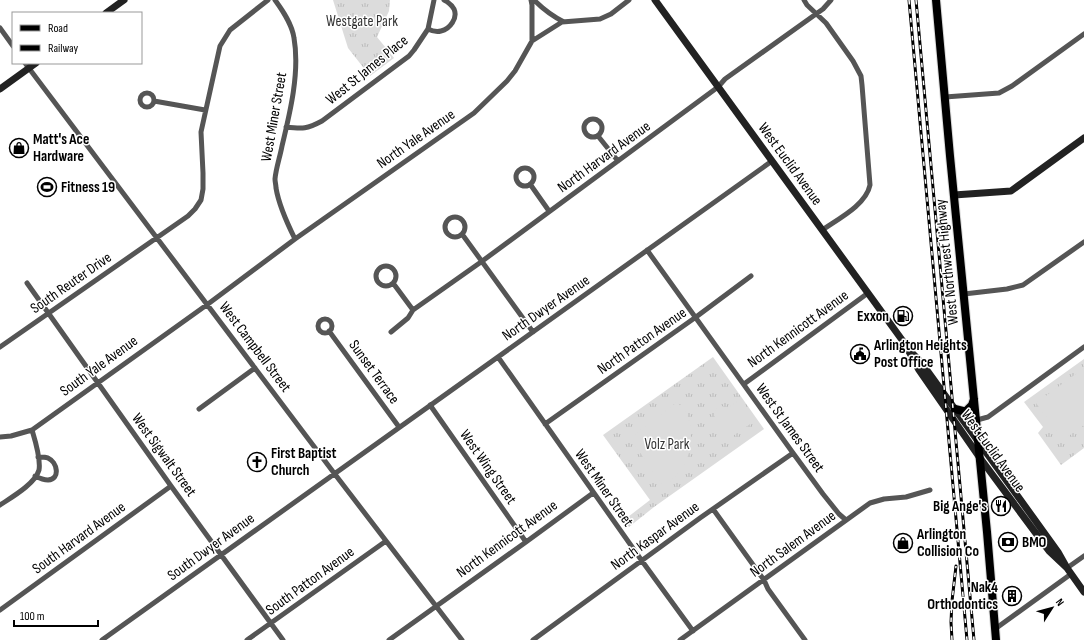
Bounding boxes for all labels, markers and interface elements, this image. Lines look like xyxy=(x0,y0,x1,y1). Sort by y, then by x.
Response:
legend xyxy=(12,12,142,64)
park label: Westgate Park xyxy=(326,12,398,31)
text: Road xyxy=(48,21,68,36)
street label: West St James Place xyxy=(322,31,412,109)
text: Railway xyxy=(48,41,79,56)
street label: West Miner Street xyxy=(257,70,291,163)
street label: North Yale Avenue xyxy=(373,105,459,173)
street label: North Harvard Avenue xyxy=(554,117,654,197)
street label: West Euclid Avenue xyxy=(754,119,826,209)
place label: Matt's Ace Hardware xyxy=(33,130,89,166)
shop icon: Matt's Ace Hardware xyxy=(8,137,30,159)
sports icon: Fitness 19 xyxy=(36,176,58,198)
place label: Fitness 19 xyxy=(61,178,115,197)
street label: West Northwest Highway xyxy=(931,198,963,326)
street label: South Reuter Drive xyxy=(27,248,115,318)
street label: North Dwyer Avenue xyxy=(499,271,593,345)
street label: North Kennicott Avenue xyxy=(744,286,852,372)
street label: West Campbell Street xyxy=(215,298,295,396)
street label: North Patton Avenue xyxy=(594,303,690,379)
fuel station icon: Exxon xyxy=(892,305,914,327)
place label: Exxon xyxy=(857,307,889,326)
street label: South Yale Avenue xyxy=(56,331,142,401)
street label: Sunset Terrace xyxy=(344,336,404,408)
place label: Arlington Heights Post Office xyxy=(873,336,967,372)
public building icon: Arlington Heights Post Office xyxy=(849,343,871,365)
street label: West St James Street xyxy=(751,380,829,476)
street label: West Euclid Avenue xyxy=(957,406,1029,496)
street label: West Sigwalt Street xyxy=(127,410,201,501)
street label: West Wing Street xyxy=(455,426,521,508)
park label: Volz Park xyxy=(644,435,690,454)
place label: First Baptist Church xyxy=(271,444,336,480)
street label: West Miner Street xyxy=(570,446,638,531)
church icon: First Baptist Church xyxy=(246,451,268,473)
restaurant icon: Big Ange's xyxy=(990,495,1012,517)
street label: North Kennicott Avenue xyxy=(453,496,561,582)
street label: North Kaspar Avenue xyxy=(607,497,703,575)
place label: Big Ange's xyxy=(933,497,987,516)
street label: South Harvard Avenue xyxy=(29,498,129,578)
street label: North Salem Avenue xyxy=(746,506,840,582)
street label: South Dwyer Avenue xyxy=(164,509,258,585)
place label: Arlington Collision Co xyxy=(916,525,979,561)
bank icon: BMO xyxy=(997,531,1019,553)
shop icon: Arlington Collision Co xyxy=(892,532,914,554)
place label: BMO xyxy=(1022,533,1047,552)
street label: South Patton Avenue xyxy=(262,542,358,620)
place label: Nak4 Orthodontics xyxy=(927,578,998,614)
building icon: Nak4 Orthodontics xyxy=(1001,585,1023,607)
north arrow xyxy=(1032,588,1072,628)
text: N xyxy=(1053,596,1067,609)
scale bar xyxy=(14,602,98,628)
text: 100 m xyxy=(20,609,45,624)

